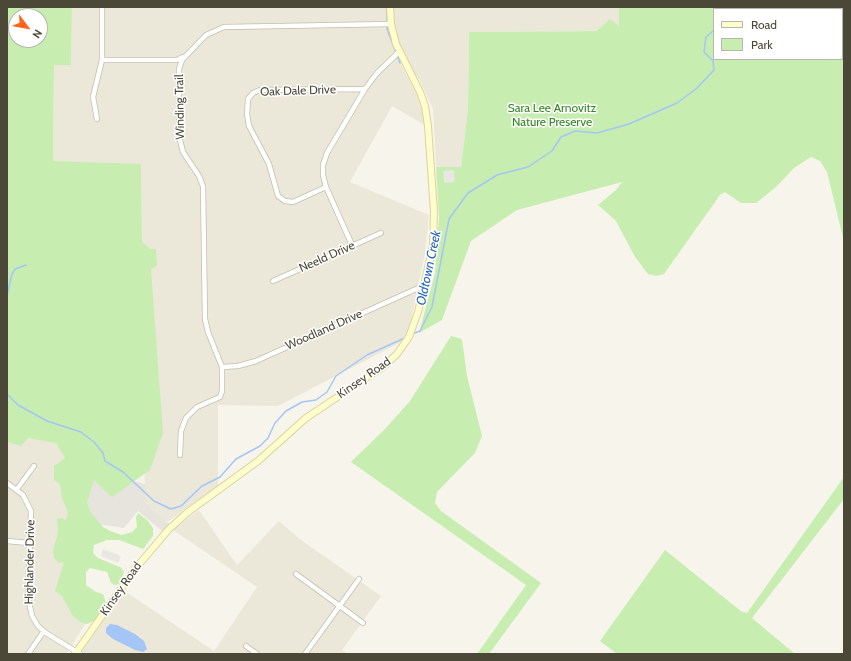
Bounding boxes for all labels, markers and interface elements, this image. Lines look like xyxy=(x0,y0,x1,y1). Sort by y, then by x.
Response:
north arrow xyxy=(8,8,48,48)
legend xyxy=(713,8,843,60)
text: Road xyxy=(751,17,777,32)
text: N xyxy=(29,27,45,41)
text: Park xyxy=(751,37,773,52)
street label: Winding Trail xyxy=(172,74,188,140)
street label: Oak Dale Drive xyxy=(260,82,336,100)
park label: Sara Lee Arnovitz Nature Preserve xyxy=(508,101,596,129)
water label: Oldtown Creek xyxy=(413,229,445,307)
street label: Neeld Drive xyxy=(297,238,357,276)
street label: Woodland Drive xyxy=(283,307,365,353)
street label: Kinsey Road xyxy=(334,354,394,402)
street label: Highlander Drive xyxy=(22,519,38,605)
street label: Kinsey Road xyxy=(97,559,145,619)

